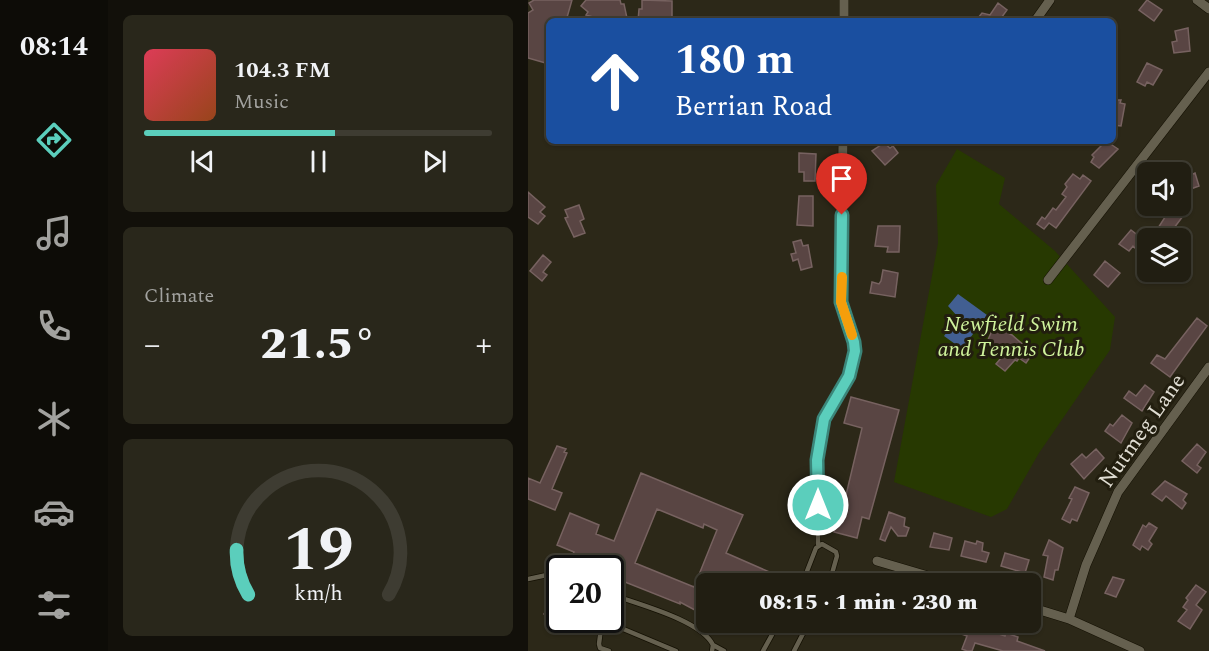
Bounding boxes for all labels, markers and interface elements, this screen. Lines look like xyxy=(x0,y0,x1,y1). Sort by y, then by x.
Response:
text: 08:14 xyxy=(20,26,88,68)
text: 180 m xyxy=(675,29,794,92)
icon: ahead xyxy=(576,42,654,120)
text: 104.3 FM xyxy=(234,54,331,87)
text: Berrian Road xyxy=(675,86,833,128)
text: Music xyxy=(234,87,289,117)
icon: directions xyxy=(33,119,75,161)
icon: previous xyxy=(186,145,219,178)
icon: pause xyxy=(302,145,335,178)
icon: next xyxy=(418,145,451,178)
pin xyxy=(816,153,867,215)
icon: arrive xyxy=(825,162,858,195)
map controls xyxy=(1137,162,1191,282)
button: sound xyxy=(1137,162,1191,216)
icon: music xyxy=(33,212,75,254)
button: layers xyxy=(1137,228,1191,282)
text: Climate xyxy=(144,281,214,311)
icon: phone xyxy=(33,305,75,347)
park label: Newfield Swim and Tennis Club xyxy=(937,308,1085,366)
text: 21.5° xyxy=(260,310,376,379)
text: − xyxy=(144,320,161,370)
text: + xyxy=(475,320,492,370)
street label: Nutmeg Lane xyxy=(1091,367,1194,495)
icon: climate xyxy=(33,398,75,440)
position arrow xyxy=(786,473,850,537)
icon: car xyxy=(33,491,75,533)
text: 19 xyxy=(283,503,353,598)
speed limit sign: 20 xyxy=(546,555,624,633)
text: km/h xyxy=(294,577,342,610)
icon: filters xyxy=(33,584,75,626)
text: 08:15 · 1 min · 230 m xyxy=(759,586,978,619)

